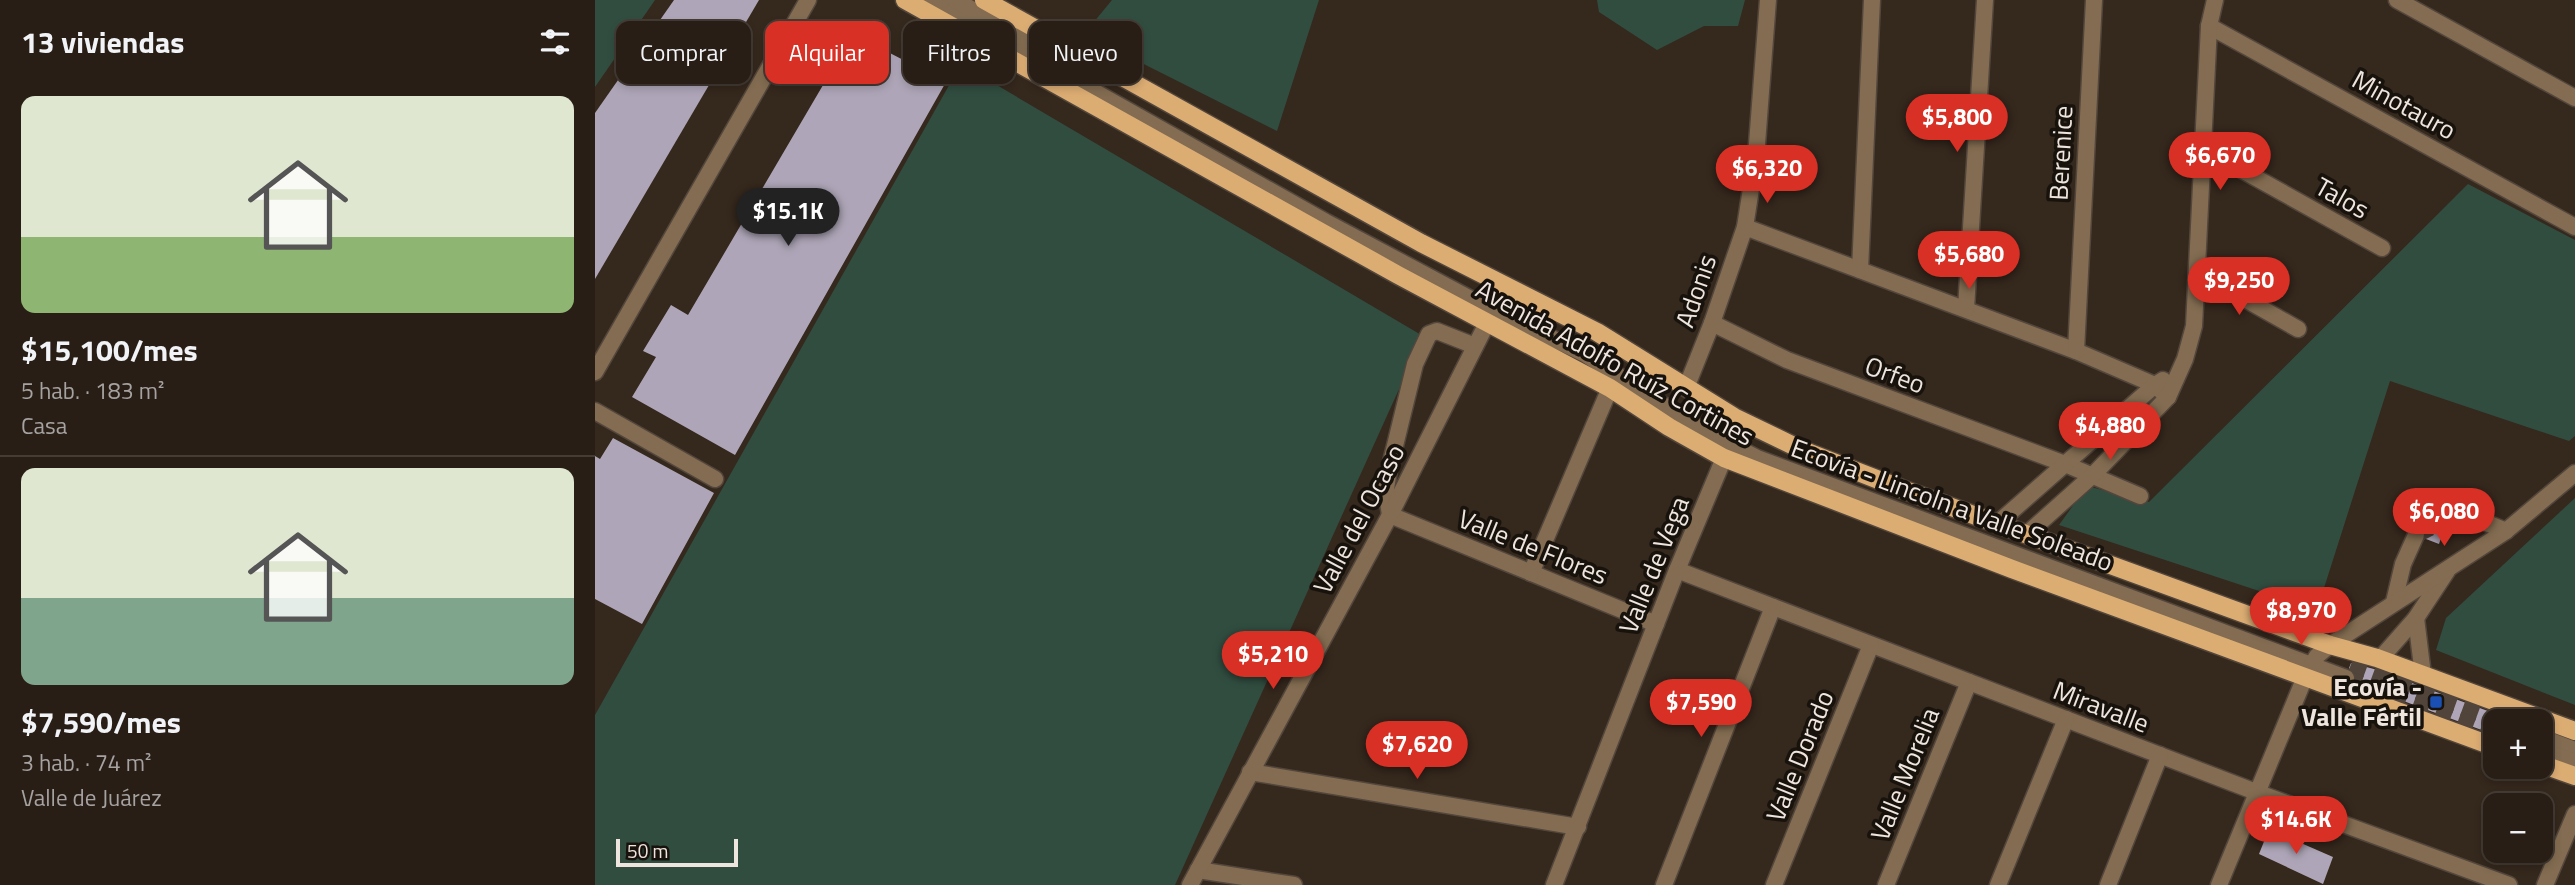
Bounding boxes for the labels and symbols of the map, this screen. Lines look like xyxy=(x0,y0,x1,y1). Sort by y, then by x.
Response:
street label: Minotauro xyxy=(2345,60,2463,149)
pin: $5,800 xyxy=(1900,94,2014,154)
street label: Berenice xyxy=(2039,105,2082,201)
pin: $6,670 xyxy=(2163,132,2277,192)
pin: $6,320 xyxy=(1710,146,1824,205)
street label: Talos xyxy=(2308,167,2376,228)
pin: $15.1K xyxy=(731,188,845,248)
pin: $5,680 xyxy=(1912,232,2026,291)
street label: Adonis xyxy=(1665,249,1726,332)
pin: $9,250 xyxy=(2182,258,2296,317)
street label: Avenida Adolfo Ruíz Cortines xyxy=(1469,270,1762,455)
street label: Orfeo xyxy=(1860,346,1931,403)
pin: $4,880 xyxy=(2053,402,2167,462)
street label: Ecovía - Lincoln a Valle Soleado xyxy=(1786,428,2119,581)
street label: Valle del Ocaso xyxy=(1303,437,1414,600)
pin: $6,080 xyxy=(2387,489,2501,548)
street label: Valle de Vega xyxy=(1608,490,1699,639)
street label: Valle de Flores xyxy=(1452,499,1614,594)
pin: $8,970 xyxy=(2244,588,2358,647)
pin: $5,210 xyxy=(1216,632,1330,691)
place label: Ecovía - Valle Fértil xyxy=(2301,667,2422,736)
street label: Miravalle xyxy=(2048,670,2155,743)
pin: $7,590 xyxy=(1644,680,1758,739)
street label: Valle Dorado xyxy=(1756,684,1844,827)
marker: Ecovía - Valle Fértil xyxy=(2428,694,2444,710)
street label: Valle Morelia xyxy=(1860,701,1949,846)
pin: $7,620 xyxy=(1360,722,1474,781)
pin: $14.6K xyxy=(2239,796,2353,856)
scale bar xyxy=(616,836,739,868)

